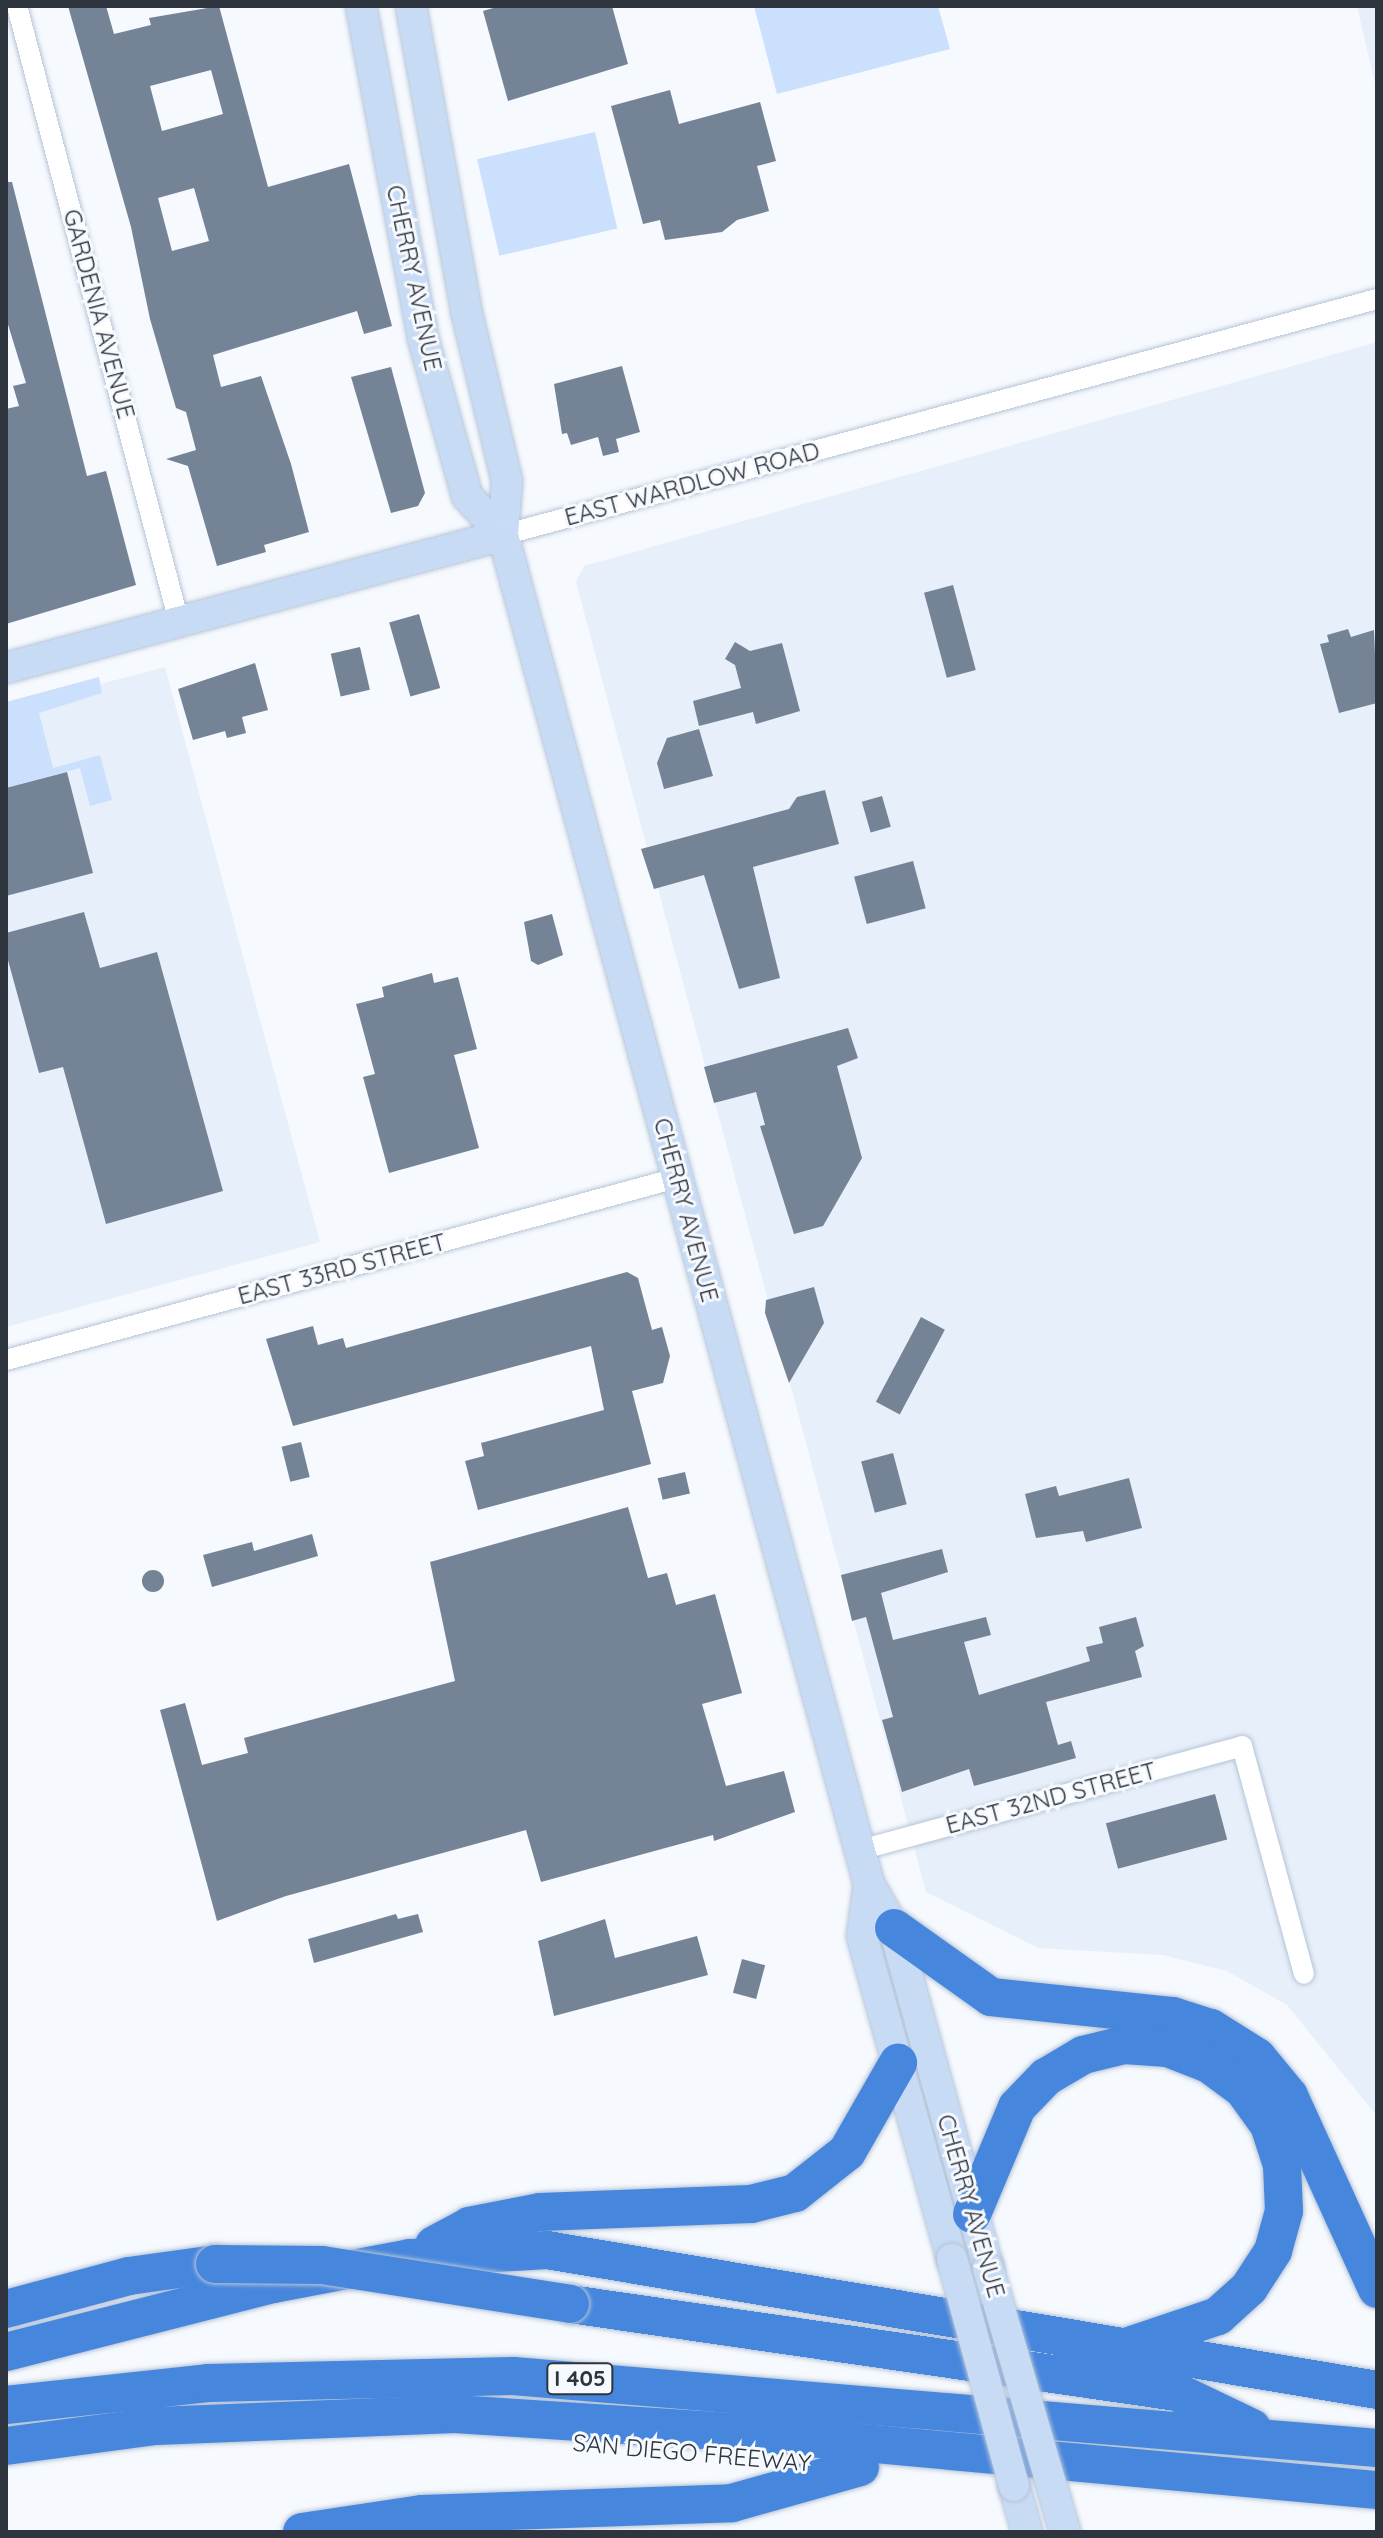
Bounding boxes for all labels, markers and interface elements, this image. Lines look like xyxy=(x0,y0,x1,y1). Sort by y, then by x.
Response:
street label: CHERRY AVENUE xyxy=(380,182,448,374)
street label: GARDENIA AVENUE xyxy=(57,206,141,422)
street label: EAST WARDLOW ROAD xyxy=(561,436,823,532)
street label: CHERRY AVENUE xyxy=(648,1115,724,1305)
street label: EAST 33RD STREET xyxy=(235,1227,449,1311)
street label: EAST 32ND STREET xyxy=(943,1756,1159,1840)
street label: CHERRY AVENUE xyxy=(931,2111,1011,2301)
road number: I 405 xyxy=(546,2361,614,2397)
street label: SAN DIEGO FREEWAY xyxy=(572,2428,812,2478)

